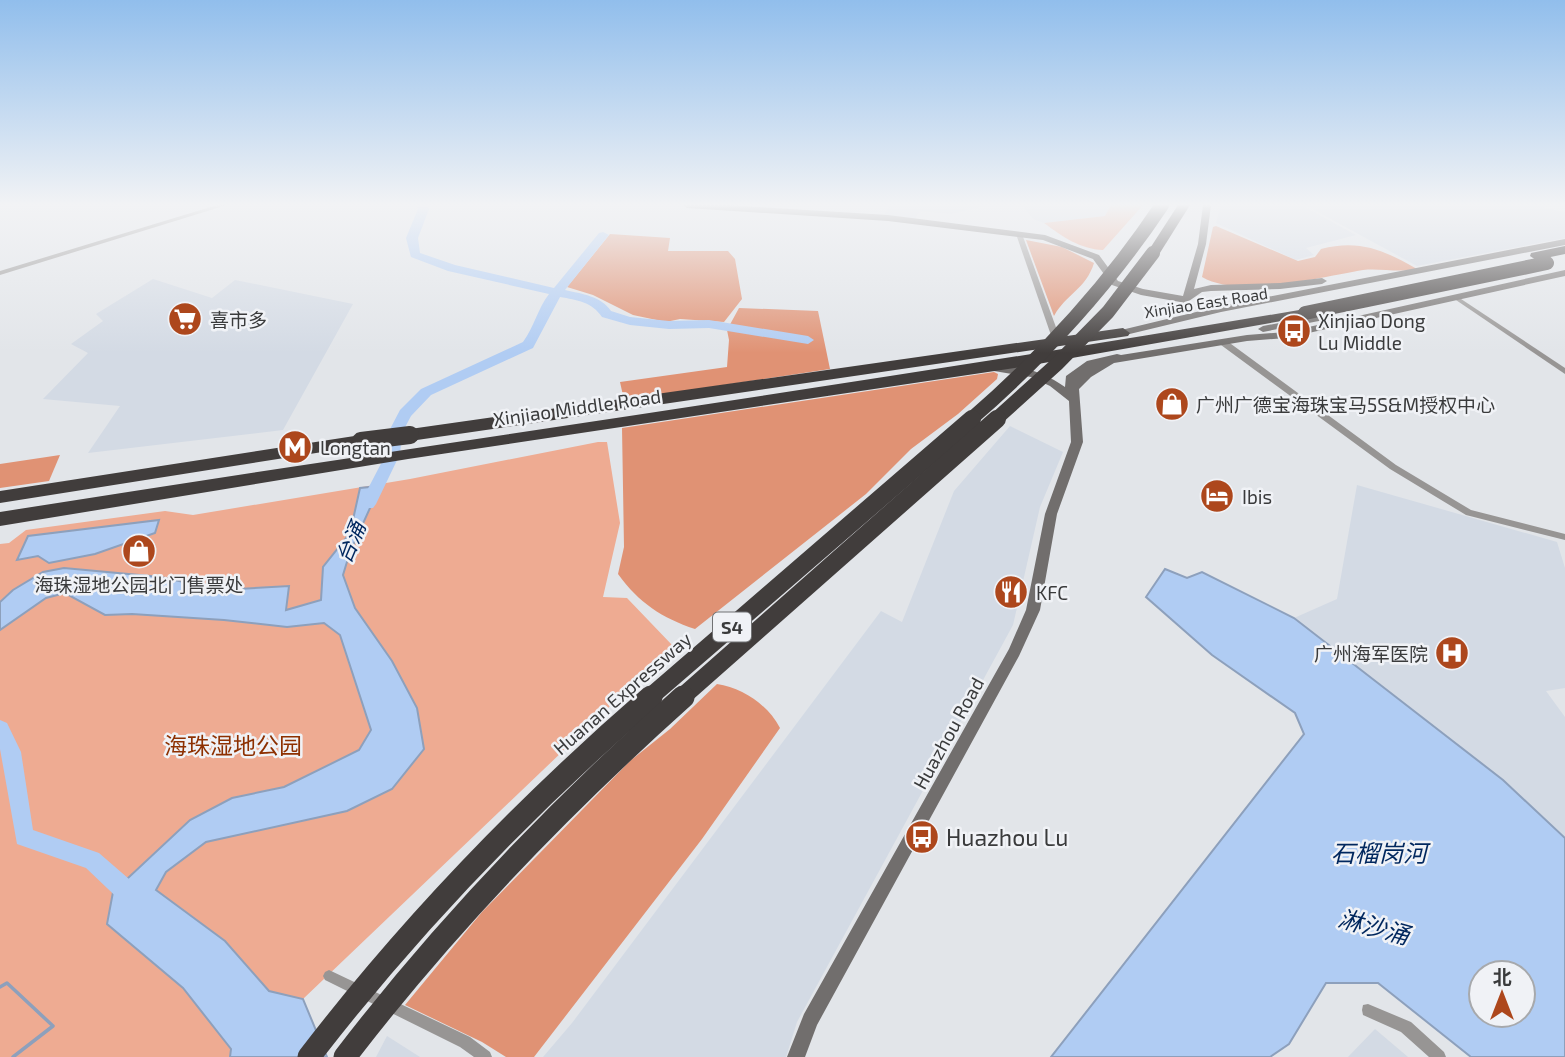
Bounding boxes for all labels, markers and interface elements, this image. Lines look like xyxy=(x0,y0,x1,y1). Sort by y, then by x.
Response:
street label: Xinjiao East Road xyxy=(1143,283,1269,322)
supermarket icon: 喜市多 xyxy=(166,300,204,338)
place label: 喜市多 xyxy=(210,308,267,331)
place label: Xinjiao Dong Lu Middle xyxy=(1318,309,1426,354)
bus stop icon: Xinjiao Dong Lu Middle xyxy=(1275,312,1313,350)
street label: Xinjiao Middle Road xyxy=(492,384,662,430)
shop icon: 广州广德宝海珠宝马5S&M授权中心 xyxy=(1153,385,1191,423)
place label: 广州广德宝海珠宝马5S&M授权中心 xyxy=(1196,393,1495,416)
metro station icon: Longtan xyxy=(276,428,314,466)
place label: Longtan xyxy=(320,436,391,459)
hotel icon: Ibis xyxy=(1198,477,1236,515)
place label: Ibis xyxy=(1242,485,1272,508)
water label: 台涌 xyxy=(330,516,370,566)
shop icon: 海珠湿地公园北门售票处 xyxy=(120,532,158,570)
place label: 海珠湿地公园北门售票处 xyxy=(34,573,244,596)
restaurant icon: KFC xyxy=(992,573,1030,611)
place label: KFC xyxy=(1036,581,1068,604)
road number: S4 xyxy=(713,612,751,642)
street label: Huanan Expressway xyxy=(548,627,696,759)
hospital icon: 广州海军医院 xyxy=(1433,634,1471,672)
place label: 广州海军医院 xyxy=(1314,642,1428,665)
street label: Huazhou Road xyxy=(908,673,988,793)
park label: 海珠湿地公园 xyxy=(164,731,302,759)
bus stop icon: Huazhou Lu xyxy=(903,818,941,856)
place label: Huazhou Lu xyxy=(946,823,1068,851)
water label: 石榴岗河 xyxy=(1331,838,1431,867)
water label: 淋沙涌 xyxy=(1335,903,1415,950)
north arrow xyxy=(1467,959,1537,1029)
text: 北 xyxy=(1492,965,1512,988)

